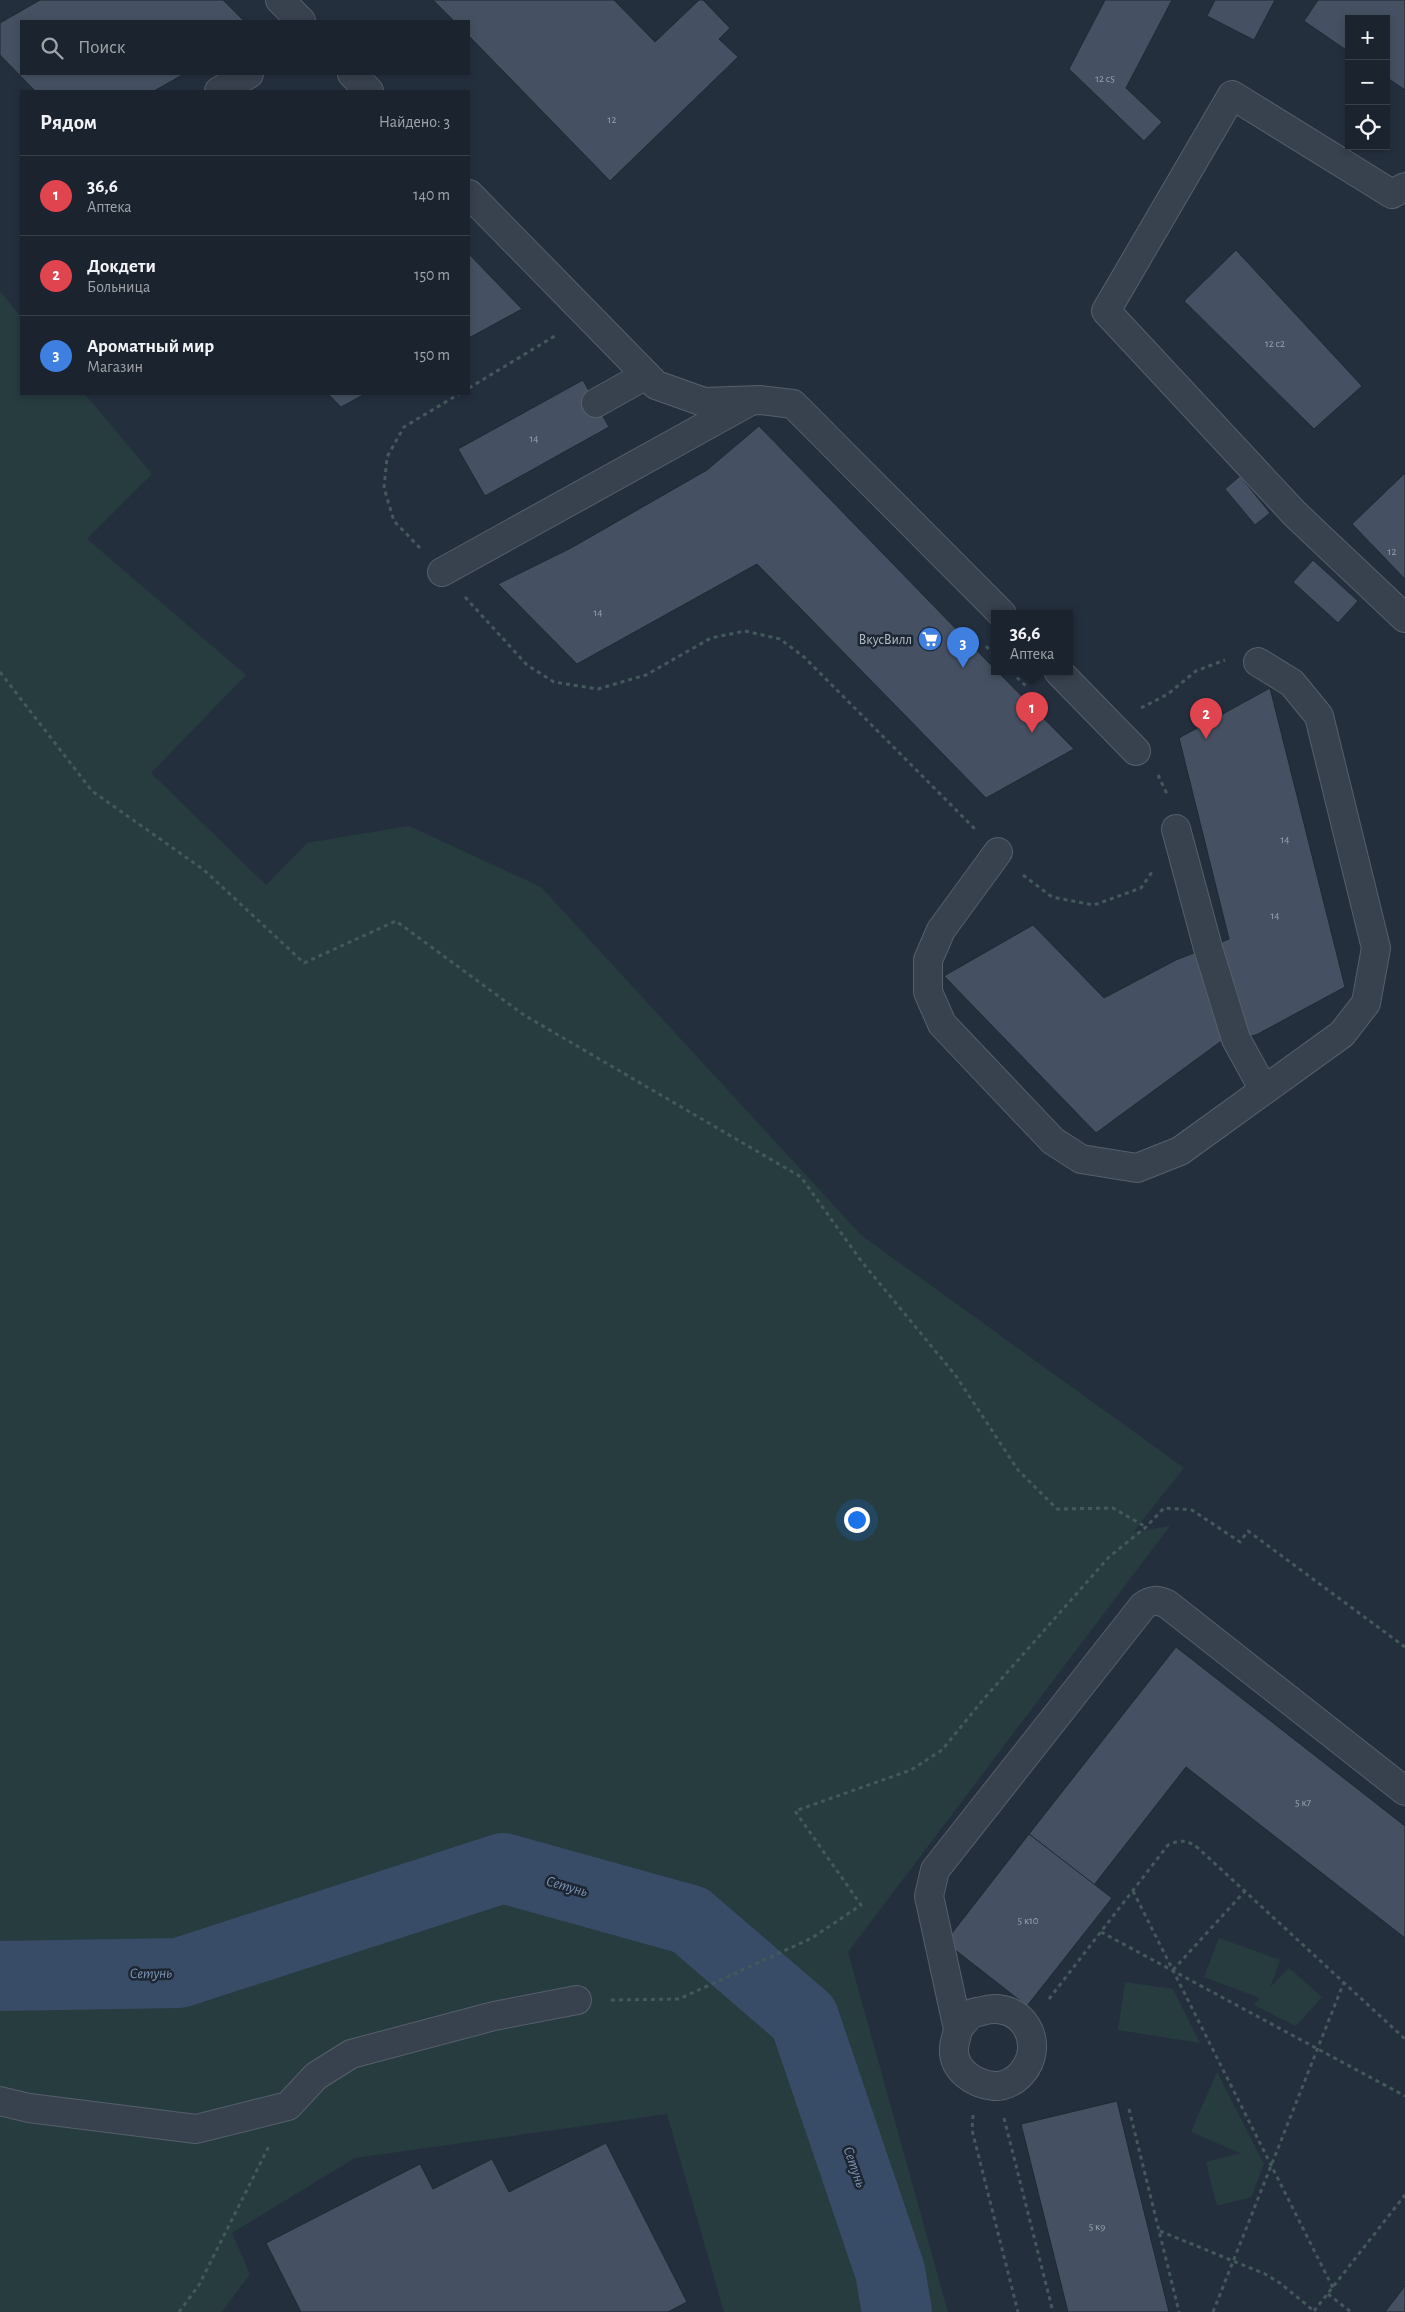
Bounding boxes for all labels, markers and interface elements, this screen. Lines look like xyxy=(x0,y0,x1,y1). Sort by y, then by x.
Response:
map controls xyxy=(1345,15,1390,150)
button: + xyxy=(1345,15,1390,60)
search box xyxy=(20,20,470,75)
icon: search xyxy=(38,34,66,62)
text: Поиск xyxy=(78,38,125,57)
button: − xyxy=(1345,60,1390,105)
house number: 12 с5 xyxy=(1095,73,1115,84)
button: locate xyxy=(1345,105,1390,150)
text: Рядом xyxy=(40,112,97,133)
text: Найдено: 3 xyxy=(379,114,450,130)
house number: 12 xyxy=(608,114,616,125)
text: 36,6 xyxy=(87,177,118,196)
text: 1 xyxy=(53,187,59,203)
text: 140 m xyxy=(413,187,450,203)
text: Аптека xyxy=(87,199,132,215)
text: Докдети xyxy=(87,257,156,276)
text: 2 xyxy=(52,267,60,283)
text: 150 m xyxy=(414,267,450,283)
text: Больница xyxy=(87,279,150,295)
text: Ароматный мир xyxy=(87,337,214,356)
house number: 12 с2 xyxy=(1265,338,1285,349)
text: 3 xyxy=(53,347,59,363)
text: 150 m xyxy=(414,347,450,363)
text: Магазин xyxy=(87,359,143,375)
house number: 14 xyxy=(529,433,539,444)
house number: 12 xyxy=(1388,546,1396,557)
house number: 14 xyxy=(593,607,603,618)
popup xyxy=(991,610,1073,675)
text: 36,6 xyxy=(1010,624,1041,643)
supermarket icon: ВкусВилл xyxy=(917,626,943,652)
pin: 3 xyxy=(947,627,979,668)
place label: ВкусВилл xyxy=(859,633,912,647)
text: Аптека xyxy=(1010,646,1054,662)
pin: 1 xyxy=(1016,692,1048,733)
pin: 2 xyxy=(1190,698,1222,739)
house number: 14 xyxy=(1280,834,1290,845)
house number: 14 xyxy=(1270,910,1280,921)
your location xyxy=(844,1507,870,1533)
house number: 5 к7 xyxy=(1295,1797,1311,1808)
water label: Сетунь xyxy=(544,1873,589,1900)
house number: 5 к10 xyxy=(1017,1915,1039,1926)
water label: Сетунь xyxy=(130,1966,172,1981)
water label: Сетунь xyxy=(841,2145,869,2190)
house number: 5 к9 xyxy=(1089,2221,1105,2232)

